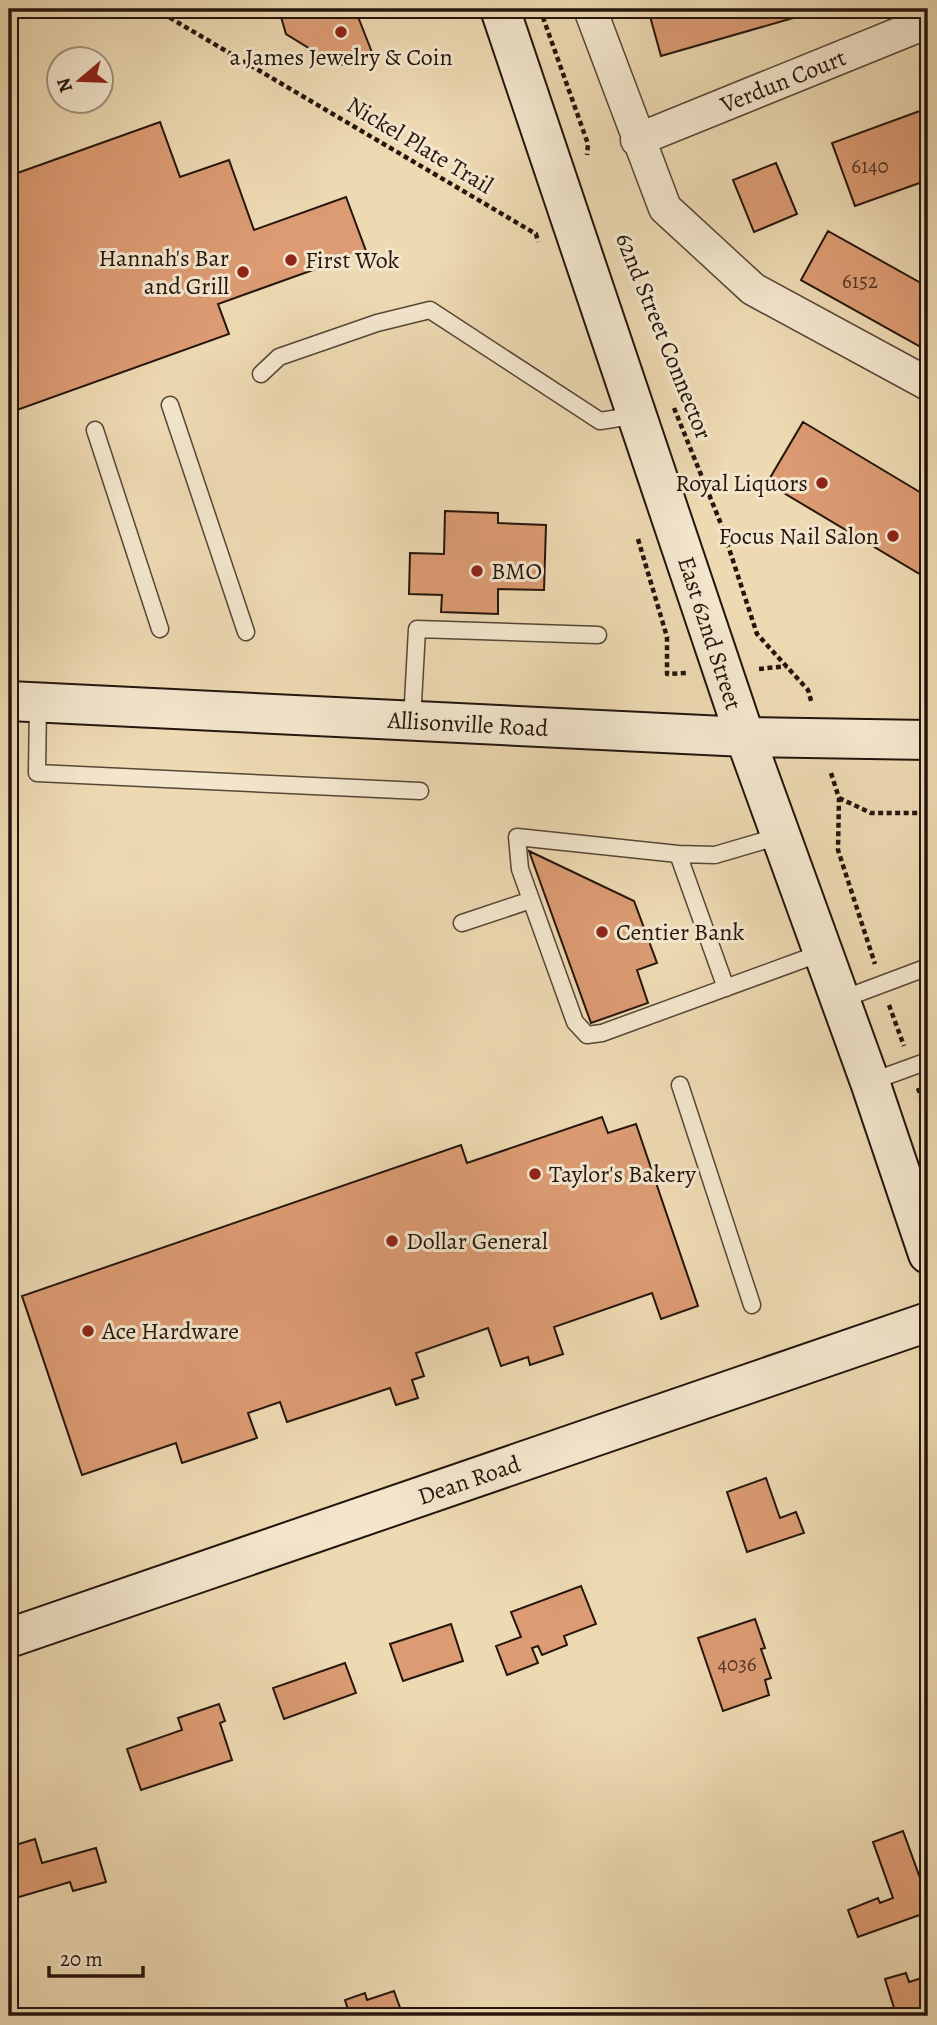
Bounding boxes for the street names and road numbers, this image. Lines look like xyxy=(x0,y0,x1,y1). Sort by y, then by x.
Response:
street label: Verdun Court xyxy=(714,41,851,121)
street label: Nickel Plate Trail xyxy=(341,89,499,201)
street label: 62nd Street Connector xyxy=(608,228,720,444)
street label: East 62nd Street xyxy=(670,552,750,714)
street label: Allisonville Road xyxy=(386,704,549,744)
street label: Dean Road xyxy=(413,1447,525,1512)

